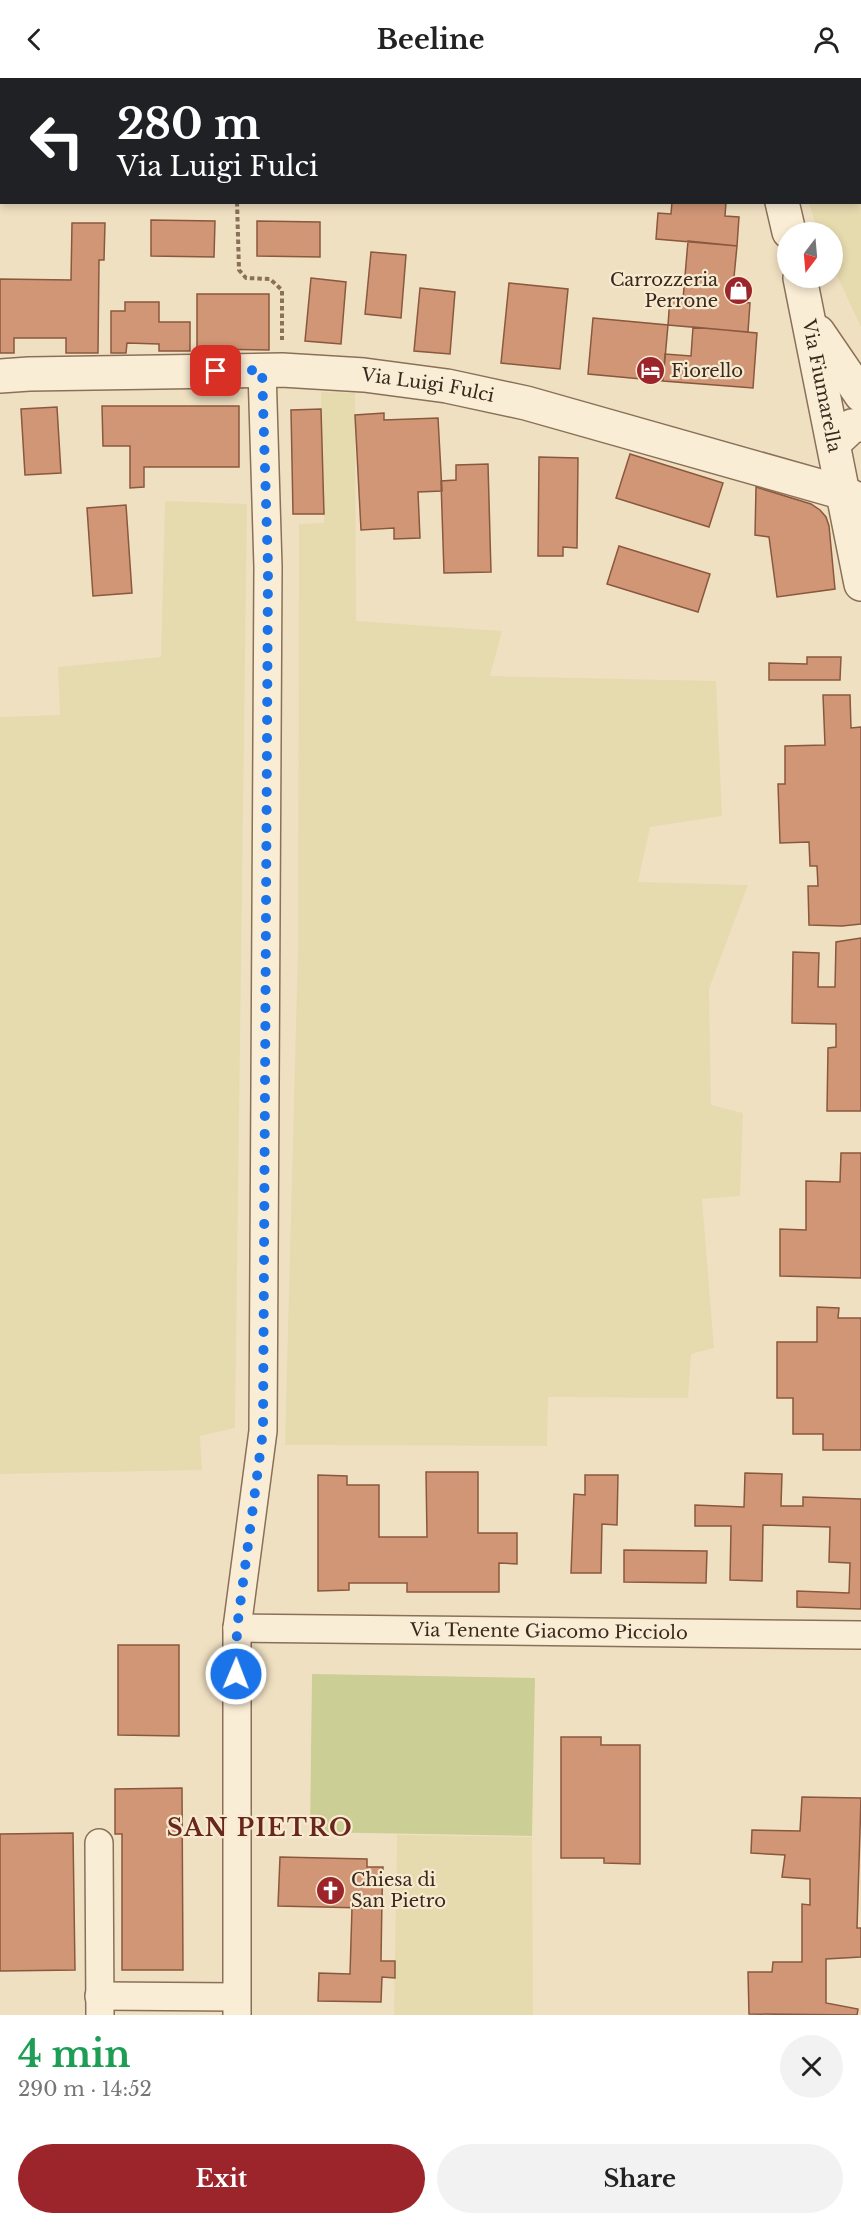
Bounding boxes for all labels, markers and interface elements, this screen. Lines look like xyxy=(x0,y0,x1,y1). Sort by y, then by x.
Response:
icon: back xyxy=(18,23,51,56)
text: Beeline xyxy=(377,23,484,56)
icon: person xyxy=(810,23,843,56)
text: 280 m xyxy=(117,98,260,150)
icon: left xyxy=(18,102,96,180)
text: Via Luigi Fulci xyxy=(117,150,318,183)
north arrow xyxy=(777,222,843,288)
map controls xyxy=(777,222,843,288)
place label: Carrozzeria Perrone xyxy=(610,269,718,312)
shop icon: Carrozzeria Perrone xyxy=(723,274,755,306)
street label: Via Fiumarella xyxy=(797,317,845,454)
pin xyxy=(190,345,241,396)
icon: arrive xyxy=(199,354,232,387)
hotel icon: Fiorello xyxy=(634,355,666,387)
place label: Fiorello xyxy=(671,360,743,382)
street label: Via Luigi Fulci xyxy=(359,364,496,407)
street label: Via Tenente Giacomo Picciolo xyxy=(409,1619,688,1644)
position arrow xyxy=(204,1642,268,1706)
district label: SAN PIETRO xyxy=(167,1813,353,1842)
place label: Chiesa di San Pietro xyxy=(351,1869,446,1912)
church icon: Chiesa di San Pietro xyxy=(314,1874,346,1906)
text: 4 min xyxy=(18,2032,130,2077)
button: close xyxy=(780,2035,843,2098)
text: 290 m · 14:52 xyxy=(18,2077,152,2101)
button: Exit xyxy=(18,2144,425,2213)
button: Share xyxy=(437,2144,843,2213)

